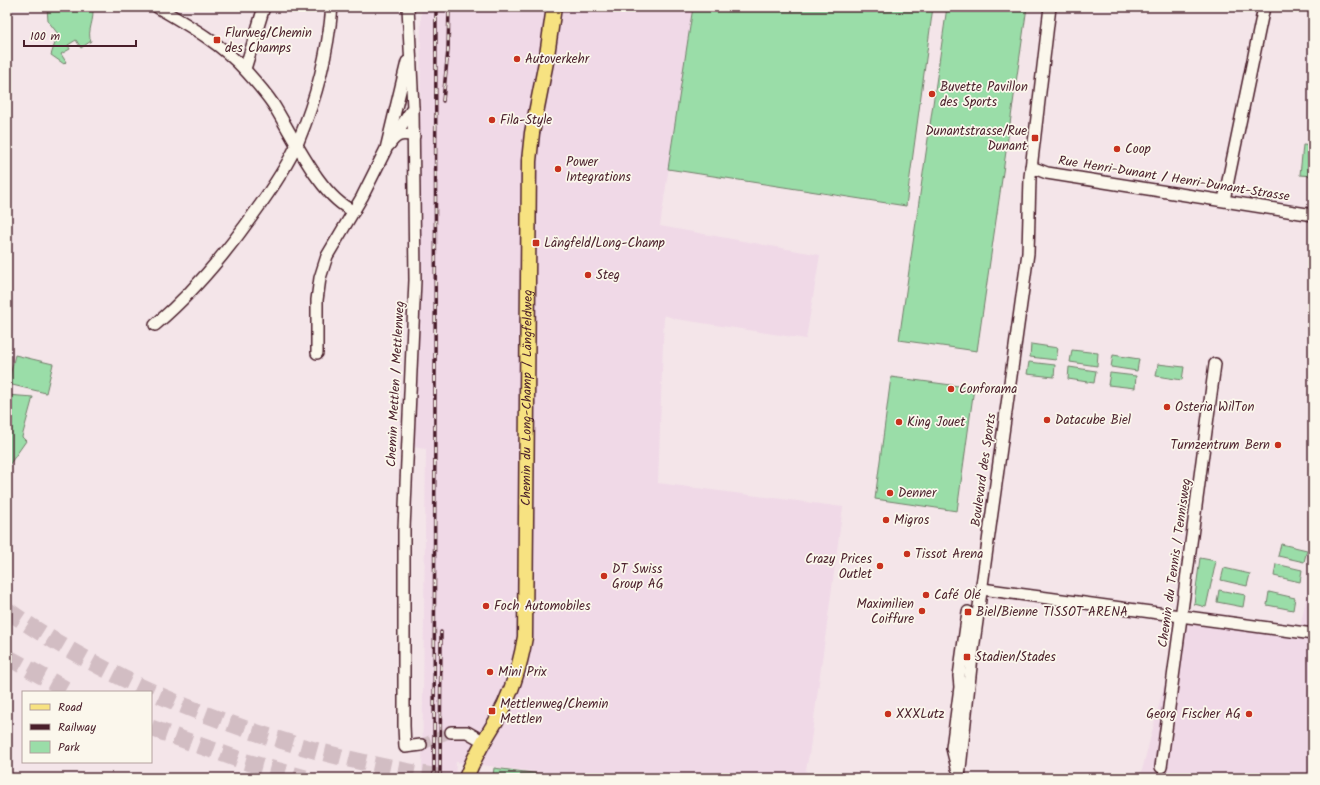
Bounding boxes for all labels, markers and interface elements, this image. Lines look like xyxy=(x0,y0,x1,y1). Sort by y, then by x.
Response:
scale bar xyxy=(24,22,136,48)
place label: Flurweg/Chemin des Champs xyxy=(225,23,312,59)
text: 100 m xyxy=(30,27,61,46)
marker: Flurweg/Chemin des Champs xyxy=(212,35,222,45)
place label: Autoverkehr xyxy=(525,49,590,70)
marker: Autoverkehr xyxy=(512,54,522,64)
place label: Buvette Pavillon des Sports xyxy=(940,77,1028,113)
marker: Buvette Pavillon des Sports xyxy=(927,89,937,99)
place label: Fila-Style xyxy=(500,110,552,131)
marker: Fila-Style xyxy=(487,115,497,125)
place label: Dunantstrasse/Rue Dunant xyxy=(925,121,1028,157)
marker: Dunantstrasse/Rue Dunant xyxy=(1030,133,1040,143)
place label: Coop xyxy=(1125,139,1152,160)
marker: Coop xyxy=(1112,144,1122,154)
street label: Rue Henri-Dunant / Henri-Dunant-Strasse xyxy=(1057,150,1291,208)
place label: Power Integrations xyxy=(566,152,631,188)
marker: Power Integrations xyxy=(553,164,563,174)
place label: Längfeld/Long-Champ xyxy=(544,233,666,254)
marker: Längfeld/Long-Champ xyxy=(531,238,541,248)
place label: Steg xyxy=(596,265,620,286)
marker: Steg xyxy=(583,270,593,280)
street label: Chemin du Long-Champ / Längfeldweg xyxy=(516,290,538,506)
street label: Chemin Mettlen / Mettlenweg xyxy=(381,300,411,468)
place label: Conforama xyxy=(959,379,1017,400)
marker: Conforama xyxy=(946,384,956,394)
place label: Osteria WilTon xyxy=(1175,397,1254,418)
marker: Osteria WilTon xyxy=(1162,402,1172,412)
place label: Datacube Biel xyxy=(1055,410,1131,431)
place label: King Jouet xyxy=(907,412,966,433)
street label: Boulevard des Sports xyxy=(966,412,1002,528)
marker: Datacube Biel xyxy=(1042,415,1052,425)
marker: King Jouet xyxy=(894,417,904,427)
place label: Turnzentrum Bern xyxy=(1171,435,1270,456)
marker: Turnzentrum Bern xyxy=(1273,440,1283,450)
street label: Chemin du Tennis / Tennisweg xyxy=(1153,477,1197,649)
place label: Denner xyxy=(898,483,937,504)
marker: Denner xyxy=(885,488,895,498)
place label: Migros xyxy=(894,510,930,531)
marker: Migros xyxy=(881,515,891,525)
place label: Tissot Arena xyxy=(915,544,983,565)
place label: Crazy Prices Outlet xyxy=(805,549,873,585)
marker: Tissot Arena xyxy=(902,549,912,559)
place label: DT Swiss Group AG xyxy=(612,559,664,595)
marker: Crazy Prices Outlet xyxy=(875,561,885,571)
marker: DT Swiss Group AG xyxy=(599,571,609,581)
place label: Café Olé xyxy=(934,585,982,606)
marker: Café Olé xyxy=(921,590,931,600)
place label: Maximilien Coiffure xyxy=(857,594,914,630)
place label: Foch Automobiles xyxy=(494,596,591,617)
marker: Foch Automobiles xyxy=(481,601,491,611)
place label: Biel/Bienne TISSOT ARENA xyxy=(976,602,1128,623)
marker: Maximilien Coiffure xyxy=(917,606,927,616)
marker: Biel/Bienne TISSOT ARENA xyxy=(963,607,973,617)
place label: Stadien/Stades xyxy=(975,647,1056,668)
marker: Stadien/Stades xyxy=(962,652,972,662)
place label: Mini Prix xyxy=(498,662,547,683)
marker: Mini Prix xyxy=(485,667,495,677)
legend xyxy=(22,691,152,763)
place label: Mettlenweg/Chemin Mettlen xyxy=(500,694,609,730)
text: Road xyxy=(58,698,83,717)
place label: XXXLutz xyxy=(896,704,945,725)
place label: Georg Fischer AG xyxy=(1146,704,1241,725)
marker: Mettlenweg/Chemin Mettlen xyxy=(487,706,497,716)
marker: XXXLutz xyxy=(883,709,893,719)
marker: Georg Fischer AG xyxy=(1244,709,1254,719)
text: Railway xyxy=(58,718,96,737)
text: Park xyxy=(58,738,80,757)

